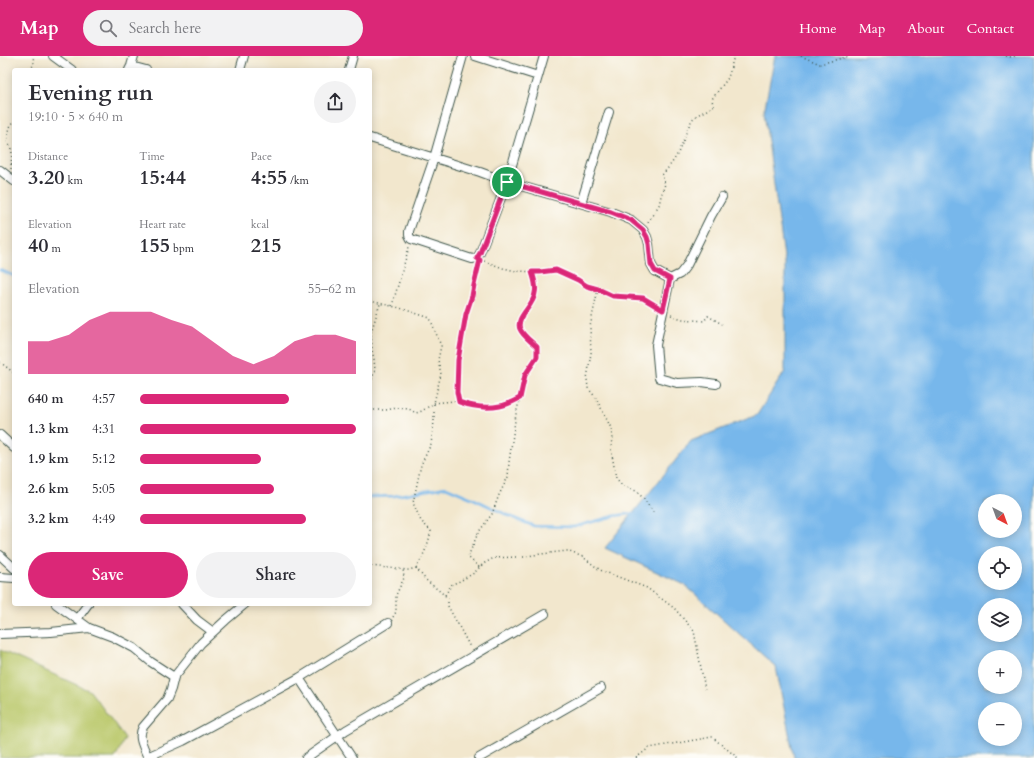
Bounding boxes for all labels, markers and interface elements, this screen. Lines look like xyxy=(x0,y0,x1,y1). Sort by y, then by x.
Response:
search box xyxy=(83,10,363,46)
text: Map xyxy=(20,15,59,41)
icon: search xyxy=(97,17,119,39)
text: Search here xyxy=(129,18,201,38)
text: Home xyxy=(799,19,837,38)
text: Map xyxy=(859,19,885,38)
text: About xyxy=(907,19,944,38)
text: Contact xyxy=(966,19,1014,38)
text: Evening run xyxy=(28,78,153,108)
button: share xyxy=(314,81,356,123)
text: 19:10 · 5 × 640 m xyxy=(28,108,123,126)
text: Distance xyxy=(28,149,68,164)
text: Time xyxy=(139,149,165,164)
text: Pace xyxy=(251,149,272,164)
text: 3.20 xyxy=(28,164,65,191)
text: 15:44 xyxy=(139,164,186,191)
text: 4:55 xyxy=(251,164,287,191)
pin xyxy=(490,165,524,199)
icon: arrive xyxy=(496,171,518,193)
text: km xyxy=(65,173,83,188)
text: /km xyxy=(287,173,309,188)
text: Elevation xyxy=(28,217,72,232)
text: Heart rate xyxy=(139,217,186,232)
text: kcal xyxy=(251,217,269,232)
text: 40 xyxy=(28,232,49,259)
text: 155 xyxy=(139,232,170,259)
text: 215 xyxy=(251,232,281,259)
text: m xyxy=(49,241,61,256)
text: bpm xyxy=(170,241,194,256)
text: Elevation xyxy=(28,280,80,298)
text: 55–62 m xyxy=(308,280,356,298)
text: 640 m xyxy=(28,390,63,408)
text: 4:57 xyxy=(92,390,115,408)
text: 1.3 km xyxy=(28,420,69,438)
text: 4:31 xyxy=(92,420,115,438)
text: 1.9 km xyxy=(28,450,69,468)
text: 5:12 xyxy=(92,450,115,468)
text: 2.6 km xyxy=(28,480,69,498)
text: 5:05 xyxy=(92,480,115,498)
north arrow xyxy=(978,494,1022,538)
map controls xyxy=(978,494,1022,746)
text: 3.2 km xyxy=(28,510,69,528)
text: 4:49 xyxy=(92,510,115,528)
button: locate xyxy=(978,546,1022,590)
button: Save xyxy=(28,552,188,598)
button: Share xyxy=(196,552,356,598)
button: layers xyxy=(978,598,1022,642)
button: + xyxy=(978,650,1022,694)
button: − xyxy=(978,702,1022,746)

